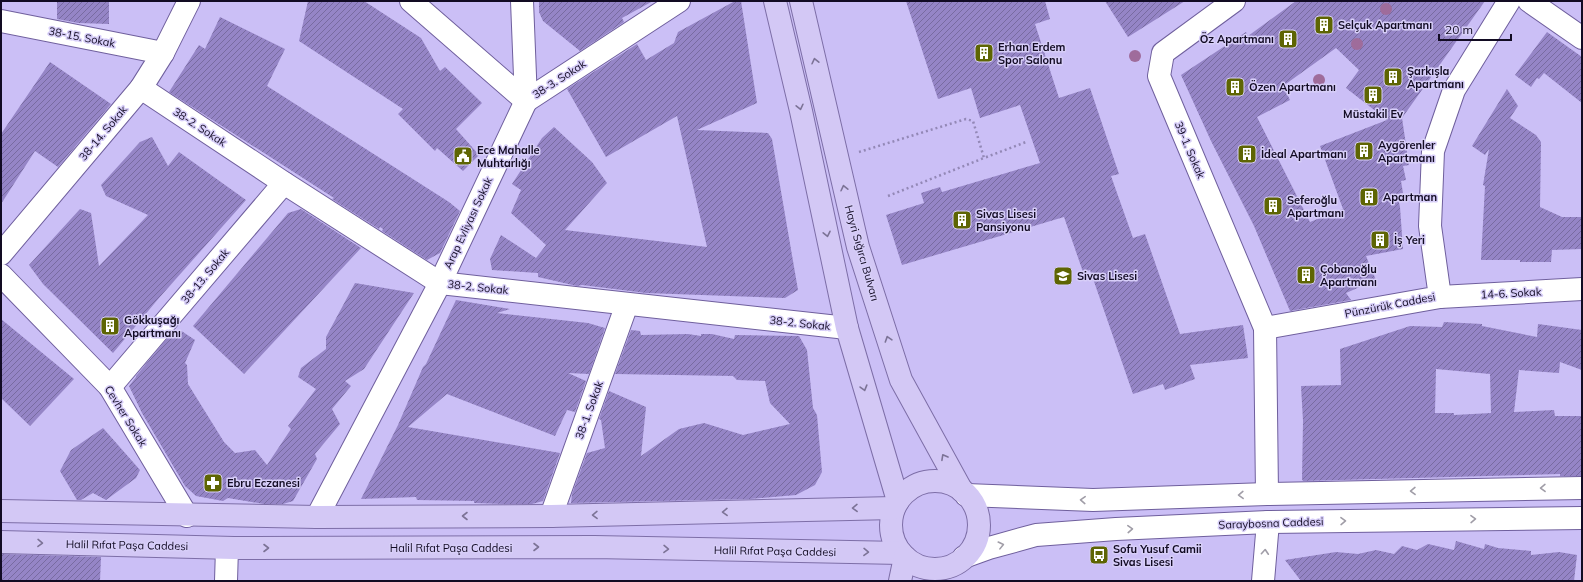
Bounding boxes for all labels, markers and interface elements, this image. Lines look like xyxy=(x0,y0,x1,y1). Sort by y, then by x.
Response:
building icon: Selçuk Apartmanı xyxy=(1313,14,1335,36)
scale bar xyxy=(1439,16,1511,42)
place label: Selçuk Apartmanı xyxy=(1338,18,1432,32)
text: 20 m xyxy=(1445,22,1473,37)
street label: 38-15. Sokak xyxy=(48,24,117,50)
building icon: Öz Apartmanı xyxy=(1277,28,1299,50)
place label: Öz Apartmanı xyxy=(1200,31,1274,46)
place label: Erhan Erdem Spor Salonu xyxy=(998,40,1066,67)
building icon: Erhan Erdem Spor Salonu xyxy=(973,42,995,64)
street label: 38-3. Sokak xyxy=(530,56,589,101)
one-way arrow xyxy=(811,58,819,64)
place label: Şarkışla Apartmanı xyxy=(1407,64,1464,91)
building icon: Şarkışla Apartmanı xyxy=(1382,66,1404,88)
building icon: Özen Apartmanı xyxy=(1224,76,1246,98)
place label: Özen Apartmanı xyxy=(1249,79,1336,94)
building icon: Müstakil Ev xyxy=(1362,84,1384,106)
street label: 38-14. Sokak xyxy=(76,102,130,163)
one-way arrow xyxy=(795,104,803,110)
street label: 38-2. Sokak xyxy=(171,105,230,150)
place label: Müstakil Ev xyxy=(1343,107,1403,121)
street label: 39-1. Sokak xyxy=(1172,119,1208,181)
place label: Aygörenler Apartmanı xyxy=(1378,138,1436,165)
building icon: Aygörenler Apartmanı xyxy=(1353,140,1375,162)
place label: Ece Mahalle Muhtarlığı xyxy=(477,143,540,170)
building icon: İdeal Apartmanı xyxy=(1236,143,1258,165)
public building icon: Ece Mahalle Muhtarlığı xyxy=(452,145,474,167)
place label: İdeal Apartmanı xyxy=(1261,146,1347,161)
street label: Arap Evliyası Sokak xyxy=(441,175,496,271)
one-way arrow xyxy=(841,185,849,191)
building icon: Apartman xyxy=(1358,186,1380,208)
place label: Apartman xyxy=(1383,190,1437,204)
place label: Seferoğlu Apartmanı xyxy=(1287,193,1344,220)
building icon: Seferoğlu Apartmanı xyxy=(1262,195,1284,217)
street label: Hayri Sığırcı Bulvarı xyxy=(842,203,882,303)
place label: Sivas Lisesi Pansiyonu xyxy=(976,207,1036,234)
building icon: Sivas Lisesi Pansiyonu xyxy=(951,209,973,231)
building icon: İş Yeri xyxy=(1369,229,1391,251)
one-way arrow xyxy=(822,231,830,237)
place label: İş Yeri xyxy=(1394,232,1425,247)
street label: 38-13. Sokak xyxy=(178,245,232,306)
place label: Çobanoğlu Apartmanı xyxy=(1320,262,1377,289)
building icon: Çobanoğlu Apartmanı xyxy=(1295,264,1317,286)
school or university icon: Sivas Lisesi xyxy=(1052,265,1074,287)
place label: Sivas Lisesi xyxy=(1077,269,1137,283)
street label: 38-2. Sokak xyxy=(447,277,509,297)
street label: 14-6. Sokak xyxy=(1480,284,1542,302)
street label: Pünzürük Caddesi xyxy=(1343,289,1437,321)
place label: Gökkuşağı Apartmanı xyxy=(124,313,181,340)
street label: 38-2. Sokak xyxy=(769,313,831,333)
building icon: Gökkuşağı Apartmanı xyxy=(99,315,121,337)
one-way arrow xyxy=(884,336,893,343)
street label: 38-1. Sokak xyxy=(572,379,606,441)
street label: Cevher Sokak xyxy=(102,383,150,449)
one-way arrow xyxy=(859,384,868,391)
one-way arrow xyxy=(941,453,948,461)
pharmacy icon: Ebru Eczanesi xyxy=(202,472,224,494)
place label: Ebru Eczanesi xyxy=(227,476,300,490)
one-way arrow xyxy=(1540,484,1546,493)
one-way arrow xyxy=(1410,487,1416,495)
one-way arrow xyxy=(1238,490,1244,499)
one-way arrow xyxy=(1080,495,1086,504)
one-way arrow xyxy=(852,504,858,513)
one-way arrow xyxy=(722,507,728,516)
one-way arrow xyxy=(592,510,598,519)
one-way arrow xyxy=(462,512,468,520)
street label: Saraybosna Caddesi xyxy=(1218,514,1324,532)
one-way arrow xyxy=(1470,515,1476,524)
one-way arrow xyxy=(1340,517,1346,525)
one-way arrow xyxy=(1127,524,1133,533)
street label: Halil Rıfat Paşa Caddesi xyxy=(66,537,188,553)
one-way arrow xyxy=(37,539,43,548)
street label: Halil Rıfat Paşa Caddesi xyxy=(390,541,512,555)
one-way arrow xyxy=(997,541,1004,550)
place label: Sofu Yusuf Camii Sivas Lisesi xyxy=(1113,542,1202,569)
one-way arrow xyxy=(533,543,539,551)
street label: Halil Rıfat Paşa Caddesi xyxy=(714,543,836,559)
one-way arrow xyxy=(263,544,269,552)
one-way arrow xyxy=(663,544,669,553)
bus stop icon: Sofu Yusuf Camii Sivas Lisesi xyxy=(1088,544,1110,566)
one-way arrow xyxy=(863,548,869,556)
one-way arrow xyxy=(1261,549,1270,555)

